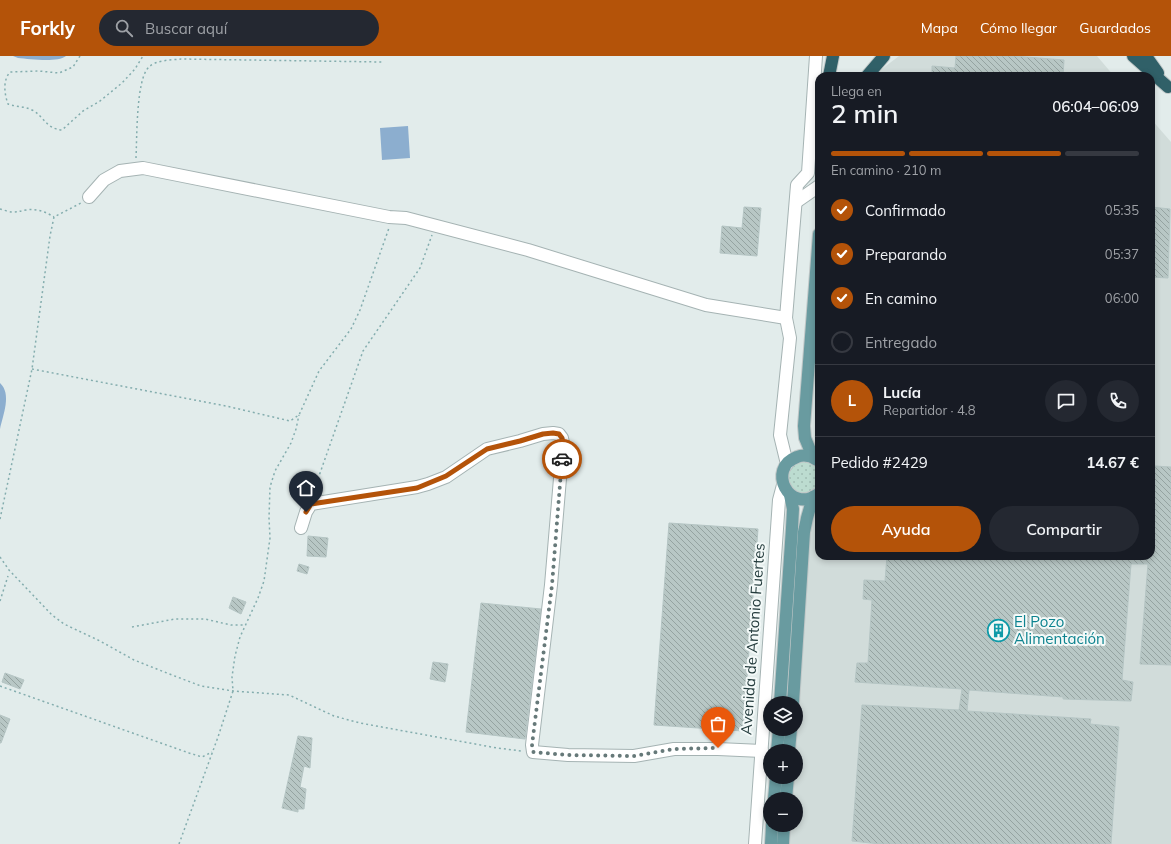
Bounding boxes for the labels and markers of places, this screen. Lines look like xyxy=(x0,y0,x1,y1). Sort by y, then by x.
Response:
pin xyxy=(289,471,323,512)
place label: El Pozo Alimentación xyxy=(1014,612,1105,648)
building icon: El Pozo Alimentación xyxy=(985,618,1011,644)
pin xyxy=(701,707,735,748)

